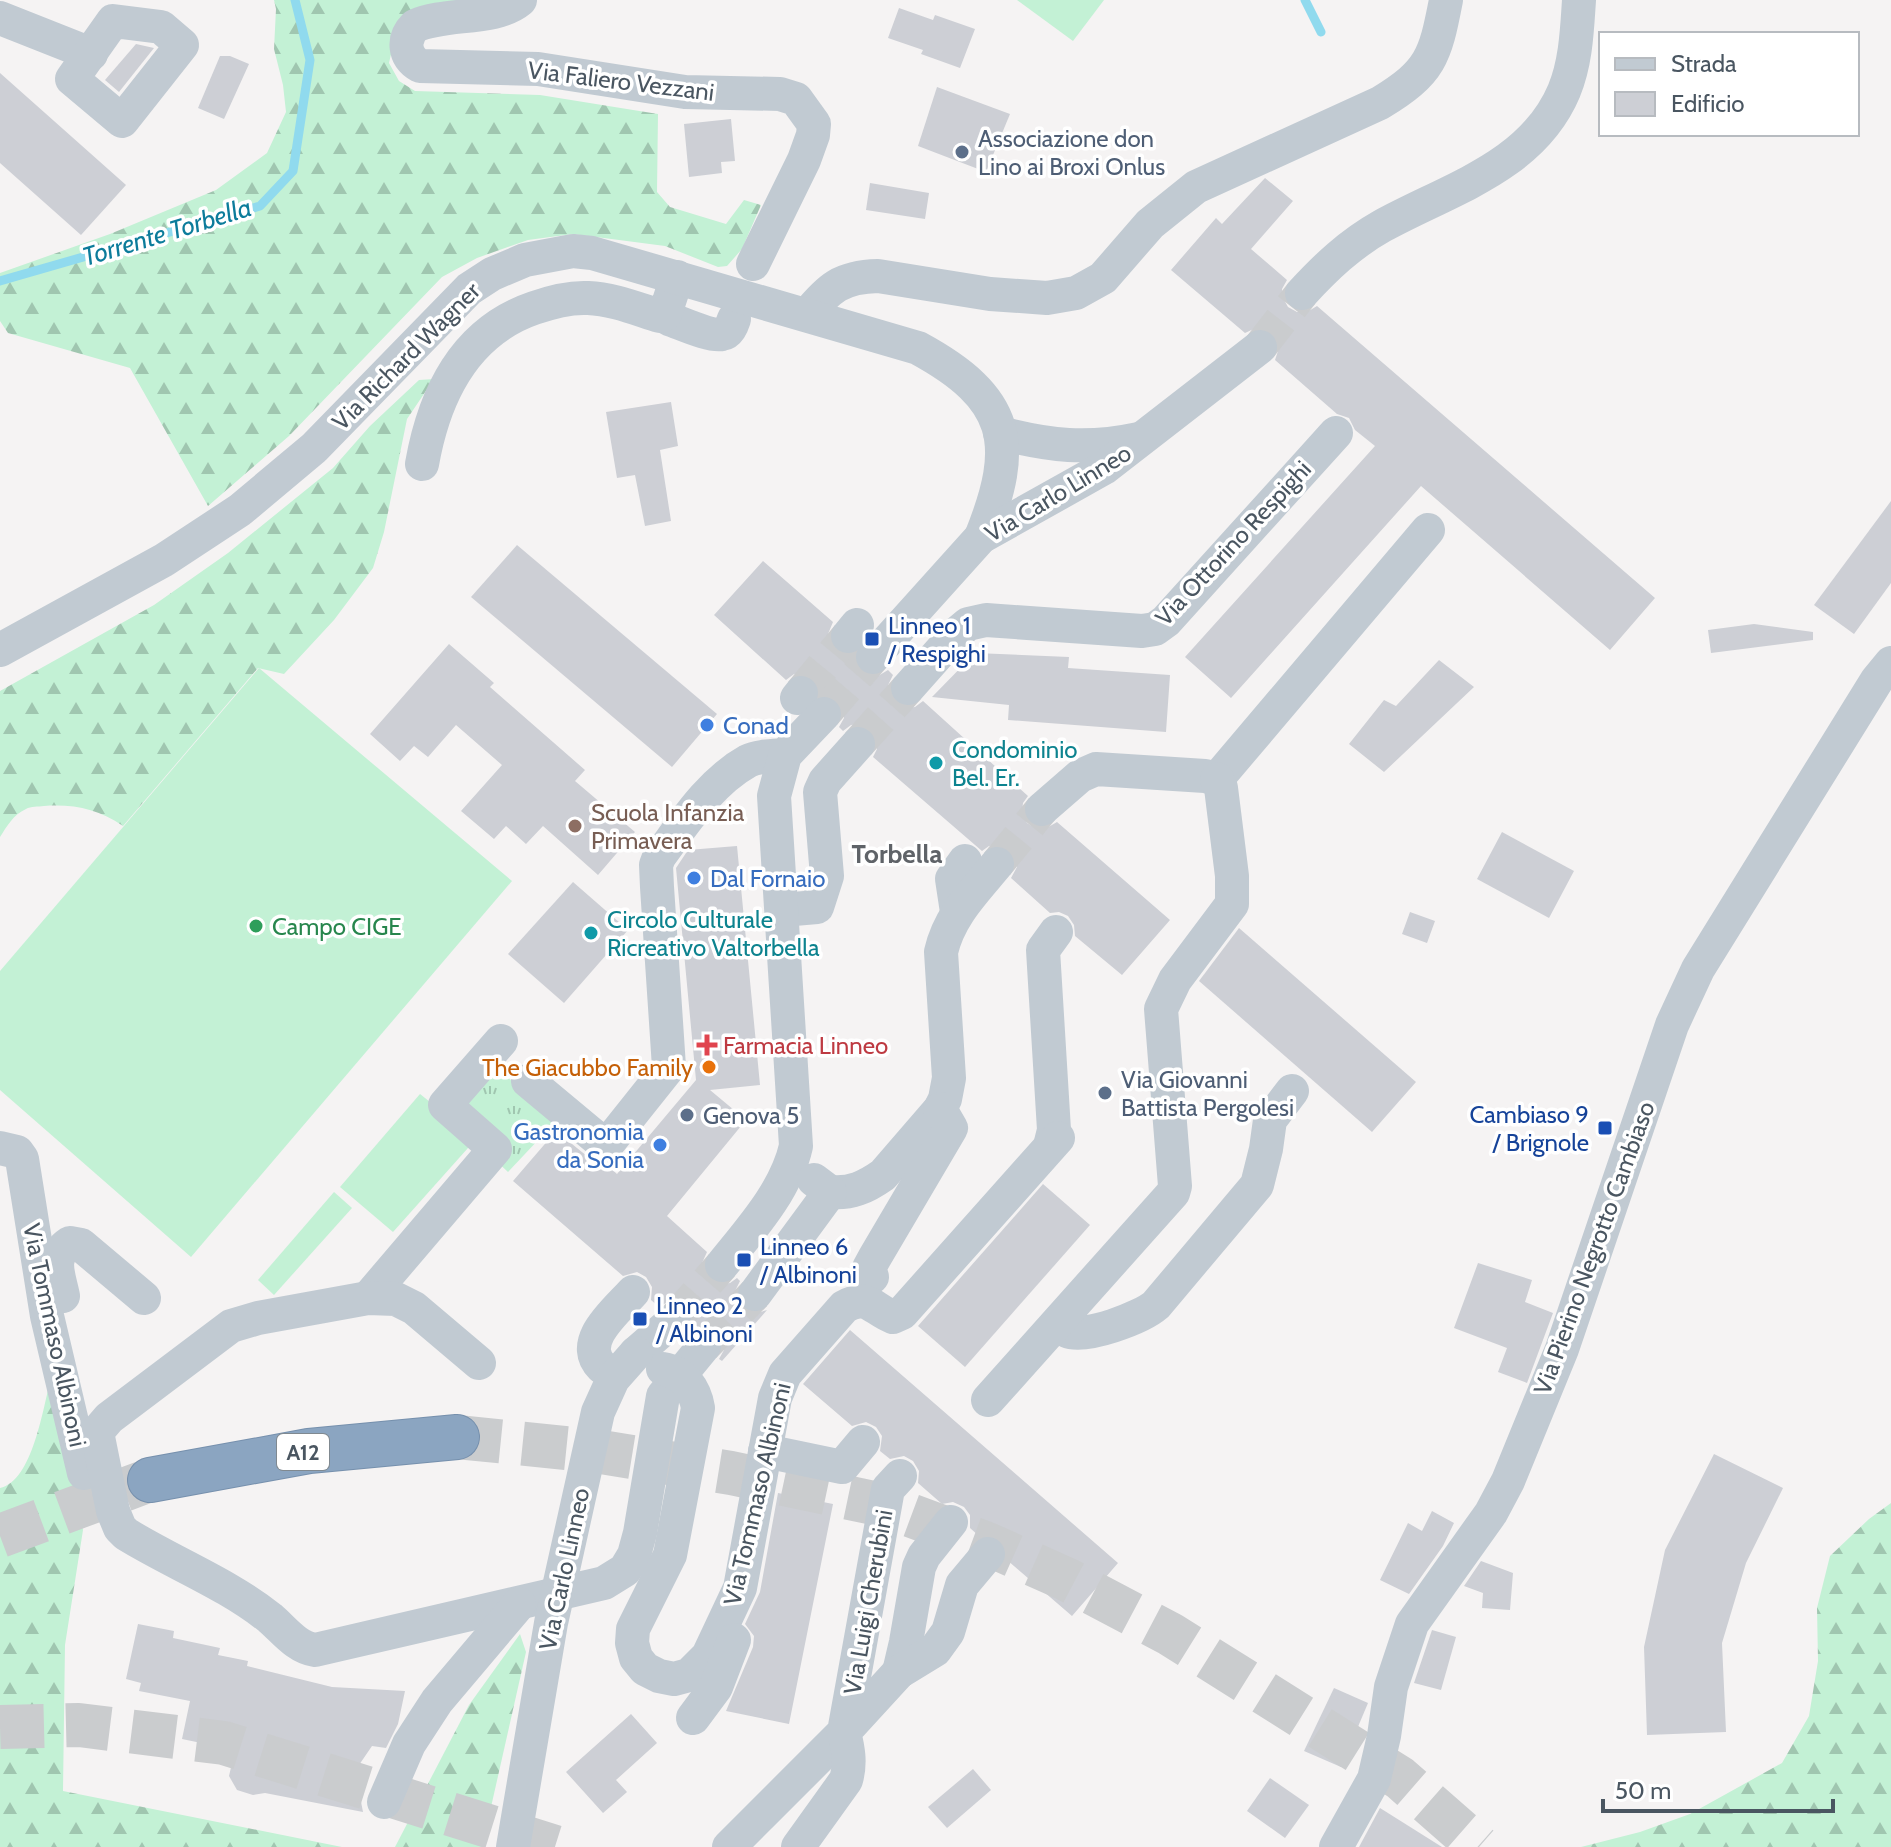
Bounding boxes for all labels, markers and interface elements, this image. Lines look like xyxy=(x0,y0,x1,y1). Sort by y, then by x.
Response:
legend xyxy=(1599,32,1859,136)
text: Strada xyxy=(1671,49,1737,78)
street label: Via Faliero Vezzani xyxy=(526,55,716,107)
text: Edificio xyxy=(1671,89,1745,118)
place label: Associazione don Lino ai Broxi Onlus xyxy=(978,124,1165,181)
marker: Associazione don Lino ai Broxi Onlus xyxy=(953,143,971,161)
water label: Torrente Torbella xyxy=(78,191,256,273)
street label: Via Richard Wagner xyxy=(326,276,486,436)
street label: Via Carlo Linneo xyxy=(980,438,1136,548)
street label: Via Ottorino Respighi xyxy=(1149,455,1317,631)
place label: Linneo 1 / Respighi xyxy=(887,611,986,668)
marker: Linneo 1 / Respighi xyxy=(863,630,881,648)
place label: Conad xyxy=(723,711,789,740)
marker: Conad xyxy=(698,716,716,734)
place label: Condominio Bel. Er. xyxy=(952,735,1077,792)
marker: Condominio Bel. Er. xyxy=(927,754,945,772)
place label: Scuola Infanzia Primavera xyxy=(591,798,745,855)
marker: Scuola Infanzia Primavera xyxy=(566,817,584,835)
district label: Torbella xyxy=(852,838,942,870)
place label: Dal Fornaio xyxy=(710,864,825,893)
marker: Dal Fornaio xyxy=(685,869,703,887)
place label: Circolo Culturale Ricreativo Valtorbella xyxy=(607,905,820,962)
place label: Campo CIGE xyxy=(272,912,402,941)
marker: Campo CIGE xyxy=(247,917,265,935)
marker: Circolo Culturale Ricreativo Valtorbella xyxy=(582,924,600,942)
place label: Farmacia Linneo xyxy=(723,1031,888,1060)
marker: Farmacia Linneo xyxy=(698,1036,716,1054)
place label: The Giacubbo Family xyxy=(482,1053,693,1082)
marker: The Giacubbo Family xyxy=(700,1058,718,1076)
place label: Via Giovanni Battista Pergolesi xyxy=(1121,1065,1294,1122)
marker: Via Giovanni Battista Pergolesi xyxy=(1096,1084,1114,1102)
street label: Via Pierino Negrotto Cambiaso xyxy=(1527,1098,1661,1398)
place label: Cambiaso 9 / Brignole xyxy=(1470,1100,1589,1157)
place label: Genova 5 xyxy=(703,1101,799,1130)
marker: Genova 5 xyxy=(678,1106,696,1124)
place label: Gastronomia da Sonia xyxy=(514,1117,644,1174)
marker: Cambiaso 9 / Brignole xyxy=(1596,1119,1614,1137)
marker: Gastronomia da Sonia xyxy=(651,1136,669,1154)
street label: Via Tommaso Albinoni xyxy=(17,1221,93,1449)
place label: Linneo 6 / Albinoni xyxy=(759,1232,857,1289)
marker: Linneo 6 / Albinoni xyxy=(735,1251,753,1269)
place label: Linneo 2 / Albinoni xyxy=(655,1291,753,1348)
marker: Linneo 2 / Albinoni xyxy=(631,1310,649,1328)
street label: Via Tommaso Albinoni xyxy=(717,1380,797,1608)
road number: A12 xyxy=(277,1434,329,1470)
street label: Via Carlo Linneo xyxy=(533,1485,595,1653)
street label: Via Luigi Cherubini xyxy=(837,1507,899,1697)
scale bar xyxy=(1603,1763,1833,1813)
text: 50 m xyxy=(1615,1776,1671,1805)

